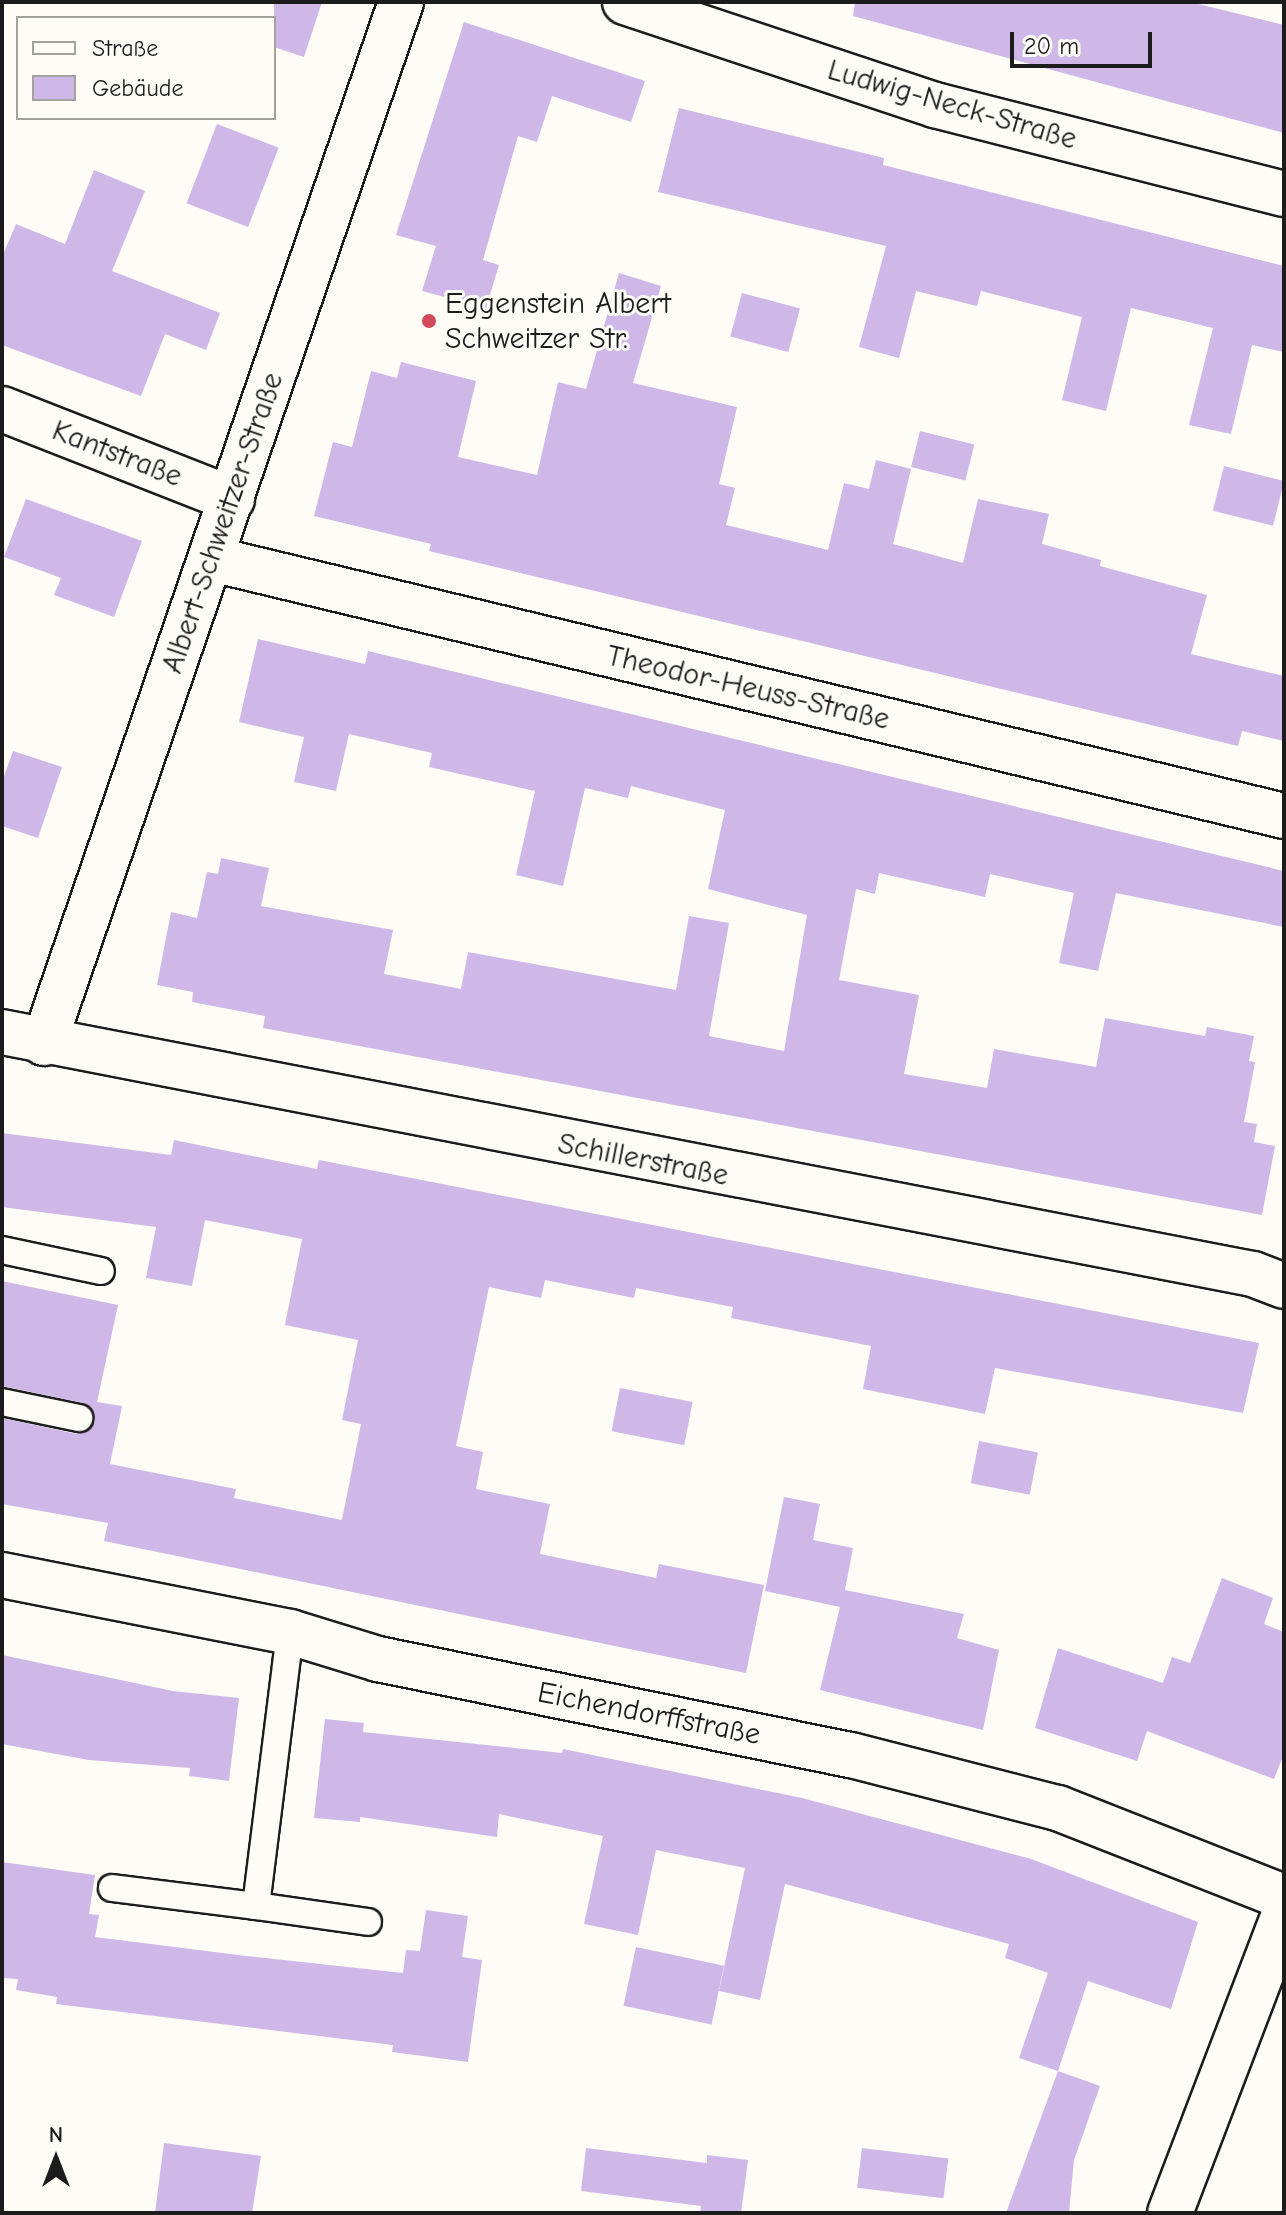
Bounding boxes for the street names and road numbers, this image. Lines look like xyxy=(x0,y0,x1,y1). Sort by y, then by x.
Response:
street label: Ludwig-Neck-Straße xyxy=(823,52,1081,158)
street label: Albert-Schweitzer-Straße xyxy=(155,368,291,678)
street label: Kantstraße xyxy=(47,413,187,495)
street label: Theodor-Heuss-Straße xyxy=(603,638,893,738)
street label: Schillerstraße xyxy=(555,1126,731,1194)
street label: Eichendorffstraße xyxy=(535,1675,763,1753)

